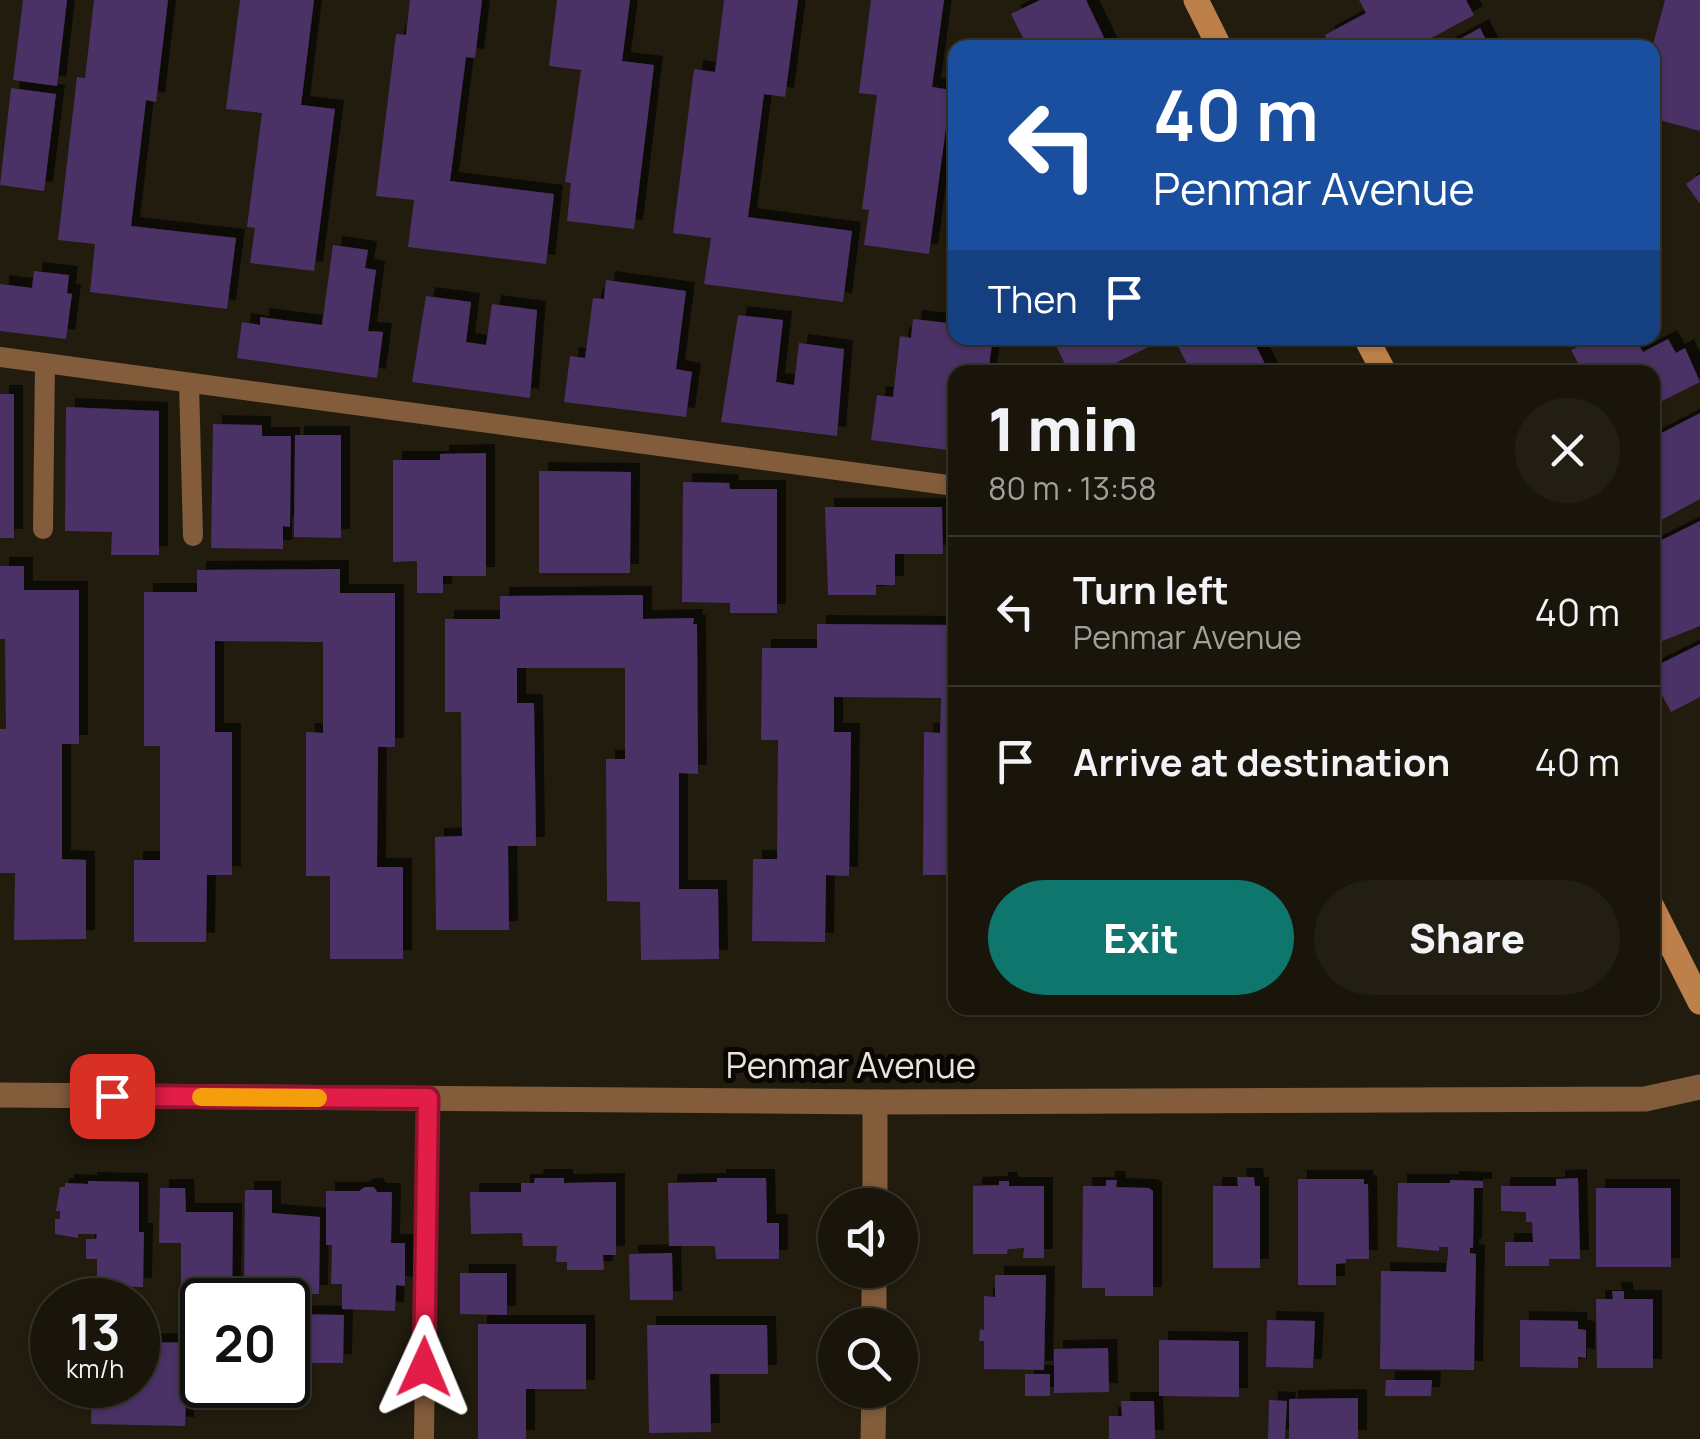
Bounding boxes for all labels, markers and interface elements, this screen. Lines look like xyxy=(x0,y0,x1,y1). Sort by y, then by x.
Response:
text: 40 m xyxy=(1153,66,1319,162)
icon: left xyxy=(988,80,1118,210)
text: Penmar Avenue xyxy=(1153,157,1475,219)
icon: arrive xyxy=(1097,270,1152,325)
text: Then xyxy=(988,272,1077,324)
text: 1 min xyxy=(988,387,1138,469)
button: close xyxy=(1515,398,1620,503)
text: 80 m · 13:58 xyxy=(988,466,1156,510)
text: Turn left xyxy=(1073,563,1229,615)
icon: left xyxy=(988,584,1043,639)
text: 40 m xyxy=(1535,585,1620,637)
text: Penmar Avenue xyxy=(1073,615,1302,659)
icon: arrive xyxy=(988,734,1043,789)
text: Arrive at destination xyxy=(1073,735,1450,787)
text: 40 m xyxy=(1535,735,1620,787)
button: Exit xyxy=(988,880,1294,995)
button: Share xyxy=(1314,880,1620,995)
street label: Penmar Avenue xyxy=(726,1041,976,1089)
pin xyxy=(70,1054,155,1139)
icon: arrive xyxy=(85,1069,140,1124)
map controls xyxy=(818,1188,918,1408)
button: sound xyxy=(818,1188,918,1288)
speed limit sign: 20 xyxy=(180,1278,310,1408)
text: 13 xyxy=(70,1297,120,1365)
button: search xyxy=(818,1308,918,1408)
position arrow xyxy=(372,1315,476,1419)
text: km/h xyxy=(66,1351,124,1386)

